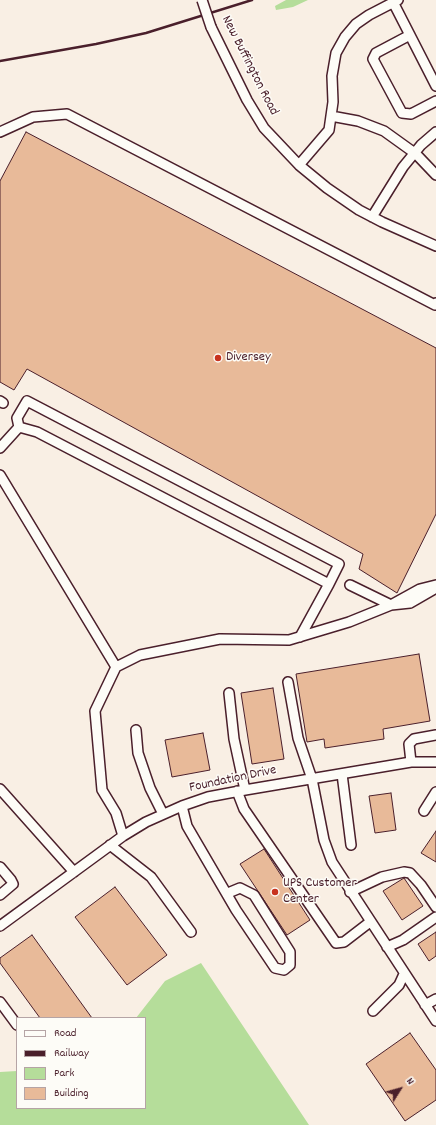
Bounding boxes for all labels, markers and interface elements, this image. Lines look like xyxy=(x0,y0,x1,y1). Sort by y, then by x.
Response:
street label: New Buffington Road xyxy=(217,13,281,119)
place label: Diversey xyxy=(226,350,271,366)
marker: Diversey xyxy=(213,353,223,363)
street label: Foundation Drive xyxy=(188,763,278,797)
place label: UPS Customer Center xyxy=(283,876,357,908)
marker: UPS Customer Center xyxy=(270,887,280,897)
legend xyxy=(16,1017,146,1109)
text: Road xyxy=(54,1025,76,1042)
text: Railway xyxy=(54,1045,89,1062)
text: Park xyxy=(54,1065,74,1082)
north arrow xyxy=(380,1069,420,1109)
text: N xyxy=(402,1075,418,1089)
text: Building xyxy=(54,1085,89,1102)

